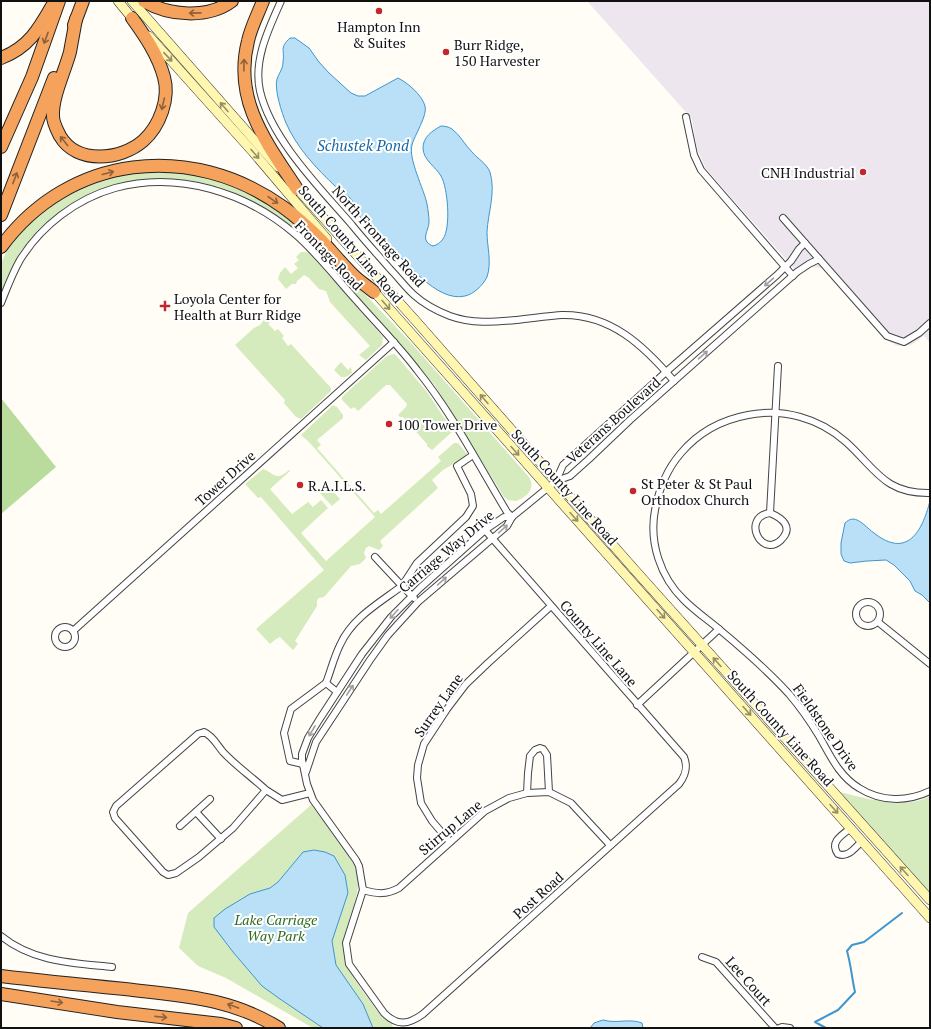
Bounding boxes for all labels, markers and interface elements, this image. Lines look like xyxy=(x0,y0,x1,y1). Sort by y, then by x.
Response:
marker: Hampton Inn & Suites xyxy=(374,6,384,16)
one-way arrow xyxy=(189,9,202,17)
place label: Hampton Inn & Suites xyxy=(337,17,421,52)
one-way arrow xyxy=(42,31,49,44)
place label: Burr Ridge, 150 Harvester xyxy=(454,35,541,70)
marker: Burr Ridge, 150 Harvester xyxy=(441,47,451,57)
one-way arrow xyxy=(164,52,173,62)
one-way arrow xyxy=(240,59,248,72)
one-way arrow xyxy=(159,98,167,111)
one-way arrow xyxy=(220,102,229,113)
water label: Schustek Pond xyxy=(317,135,410,155)
one-way arrow xyxy=(60,136,69,146)
one-way arrow xyxy=(250,149,259,160)
place label: CNH Industrial xyxy=(761,163,855,182)
marker: CNH Industrial xyxy=(858,167,868,177)
one-way arrow xyxy=(102,169,115,176)
one-way arrow xyxy=(11,173,19,185)
street label: South County Line Road xyxy=(294,181,408,307)
street label: North Frontage Road xyxy=(329,182,429,290)
one-way arrow xyxy=(267,196,278,204)
street label: Frontage Road xyxy=(292,217,366,293)
one-way arrow xyxy=(764,277,774,286)
place label: Loyola Center for Health at Burr Ridge xyxy=(174,289,301,324)
marker: Loyola Center for Health at Burr Ridge xyxy=(159,300,171,312)
one-way arrow xyxy=(381,300,390,311)
one-way arrow xyxy=(698,351,708,360)
street label: Veterans Boulevard xyxy=(562,372,664,467)
one-way arrow xyxy=(480,394,489,404)
place label: 100 Tower Drive xyxy=(397,415,497,434)
marker: 100 Tower Drive xyxy=(384,419,394,429)
street label: South County Line Road xyxy=(508,425,623,549)
street label: Tower Drive xyxy=(191,446,259,510)
one-way arrow xyxy=(511,446,520,457)
place label: St Peter & St Paul Orthodox Church xyxy=(641,474,752,509)
place label: R.A.I.L.S. xyxy=(308,476,366,495)
marker: R.A.I.L.S. xyxy=(295,480,305,490)
marker: St Peter & St Paul Orthodox Church xyxy=(628,486,638,496)
street label: Carriage Way Drive xyxy=(394,505,498,597)
one-way arrow xyxy=(569,512,578,522)
one-way arrow xyxy=(498,524,508,534)
one-way arrow xyxy=(437,576,447,586)
street label: County Line Lane xyxy=(556,596,642,690)
one-way arrow xyxy=(390,608,399,618)
one-way arrow xyxy=(656,609,665,620)
one-way arrow xyxy=(712,657,722,667)
street label: South County Line Road xyxy=(724,666,839,790)
street label: Surrey Lane xyxy=(409,669,467,741)
street label: Fieldstone Drive xyxy=(789,680,863,774)
one-way arrow xyxy=(346,684,354,696)
one-way arrow xyxy=(742,706,751,716)
one-way arrow xyxy=(307,725,315,737)
street label: Stirrup Lane xyxy=(414,795,486,859)
one-way arrow xyxy=(829,803,838,814)
street label: Post Road xyxy=(509,867,567,923)
one-way arrow xyxy=(900,867,909,877)
park label: Lake Carriage Way Park xyxy=(234,910,318,945)
street label: Lee Court xyxy=(722,952,777,1010)
one-way arrow xyxy=(50,998,63,1006)
one-way arrow xyxy=(227,1002,240,1009)
one-way arrow xyxy=(154,1013,167,1020)

